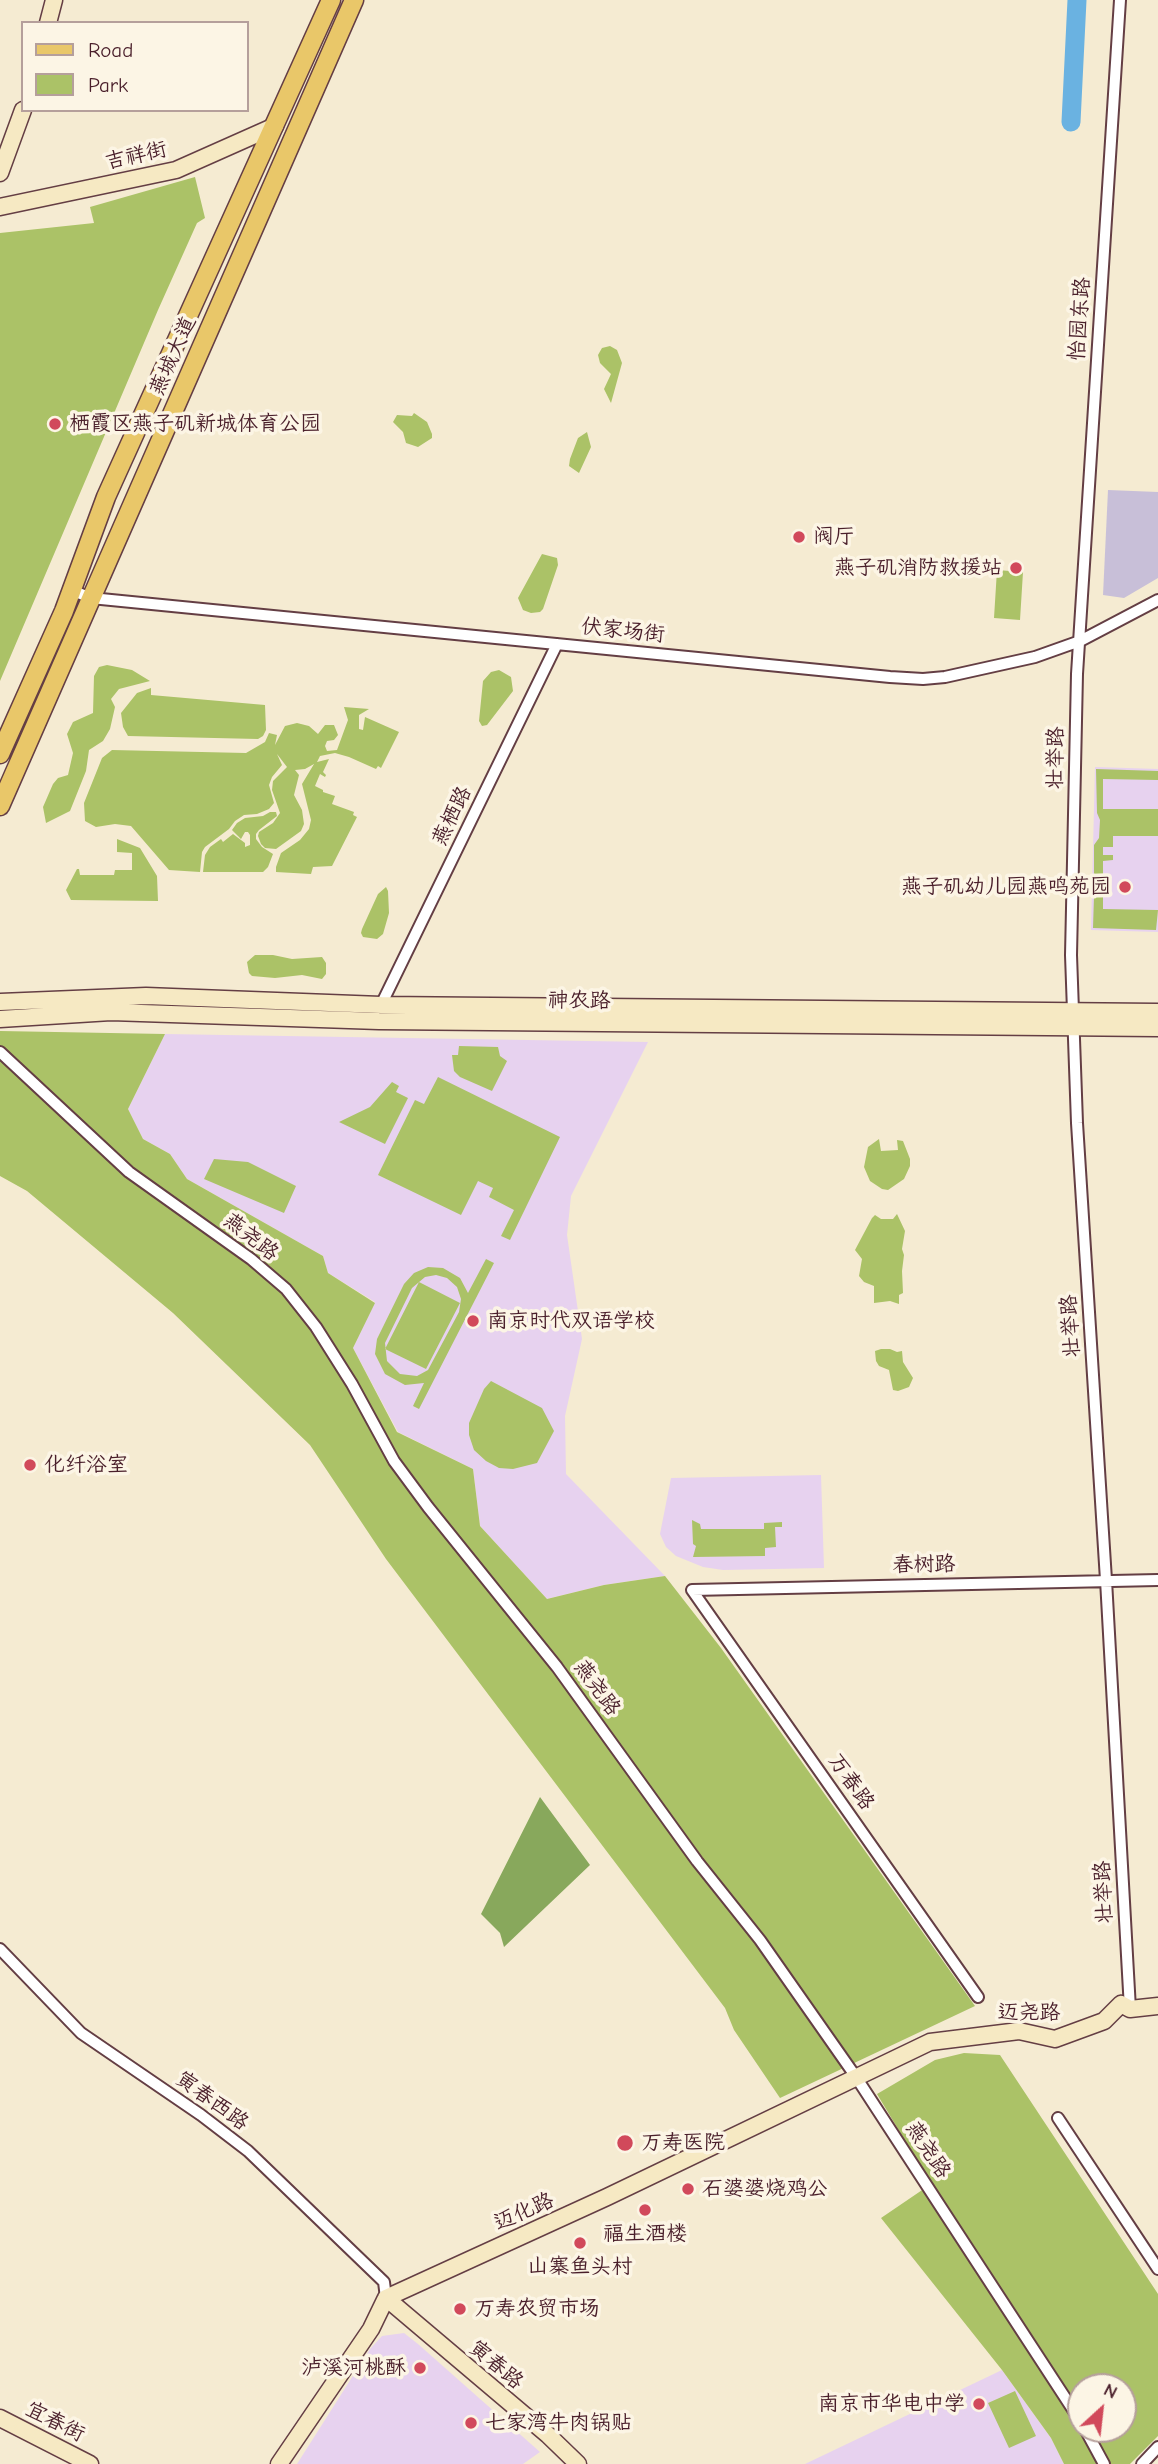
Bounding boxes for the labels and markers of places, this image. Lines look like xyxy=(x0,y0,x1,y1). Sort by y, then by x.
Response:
place label: 栖霞区燕子矶新城体育公园 xyxy=(69,411,321,437)
marker: 栖霞区燕子矶新城体育公园 xyxy=(47,416,63,432)
place label: 阀厅 xyxy=(813,524,855,550)
marker: 阀厅 xyxy=(791,529,807,545)
place label: 燕子矶消防救援站 xyxy=(834,555,1002,581)
marker: 燕子矶消防救援站 xyxy=(1008,560,1024,576)
place label: 燕子矶幼儿园燕鸣苑园 xyxy=(901,874,1111,900)
marker: 燕子矶幼儿园燕鸣苑园 xyxy=(1117,879,1133,895)
place label: 南京时代双语学校 xyxy=(487,1308,655,1334)
marker: 南京时代双语学校 xyxy=(465,1313,481,1329)
place label: 化纤浴室 xyxy=(44,1452,128,1478)
marker: 化纤浴室 xyxy=(22,1457,38,1473)
place label: 万寿医院 xyxy=(641,2130,725,2156)
marker: 万寿医院 xyxy=(615,2133,635,2153)
place label: 石婆婆烧鸡公 xyxy=(702,2176,828,2202)
marker: 石婆婆烧鸡公 xyxy=(680,2181,696,2197)
marker: 福生酒楼 xyxy=(637,2202,653,2218)
place label: 福生酒楼 xyxy=(603,2221,687,2247)
marker: 山寨鱼头村 xyxy=(572,2235,588,2251)
place label: 山寨鱼头村 xyxy=(528,2254,632,2280)
place label: 万寿农贸市场 xyxy=(474,2296,600,2322)
marker: 万寿农贸市场 xyxy=(452,2301,468,2317)
place label: 泸溪河桃酥 xyxy=(301,2355,406,2381)
marker: 泸溪河桃酥 xyxy=(412,2360,428,2376)
place label: 南京市华电中学 xyxy=(818,2391,965,2417)
marker: 南京市华电中学 xyxy=(971,2396,987,2412)
place label: 七家湾牛肉锅贴 xyxy=(485,2410,632,2436)
marker: 七家湾牛肉锅贴 xyxy=(463,2415,479,2431)

